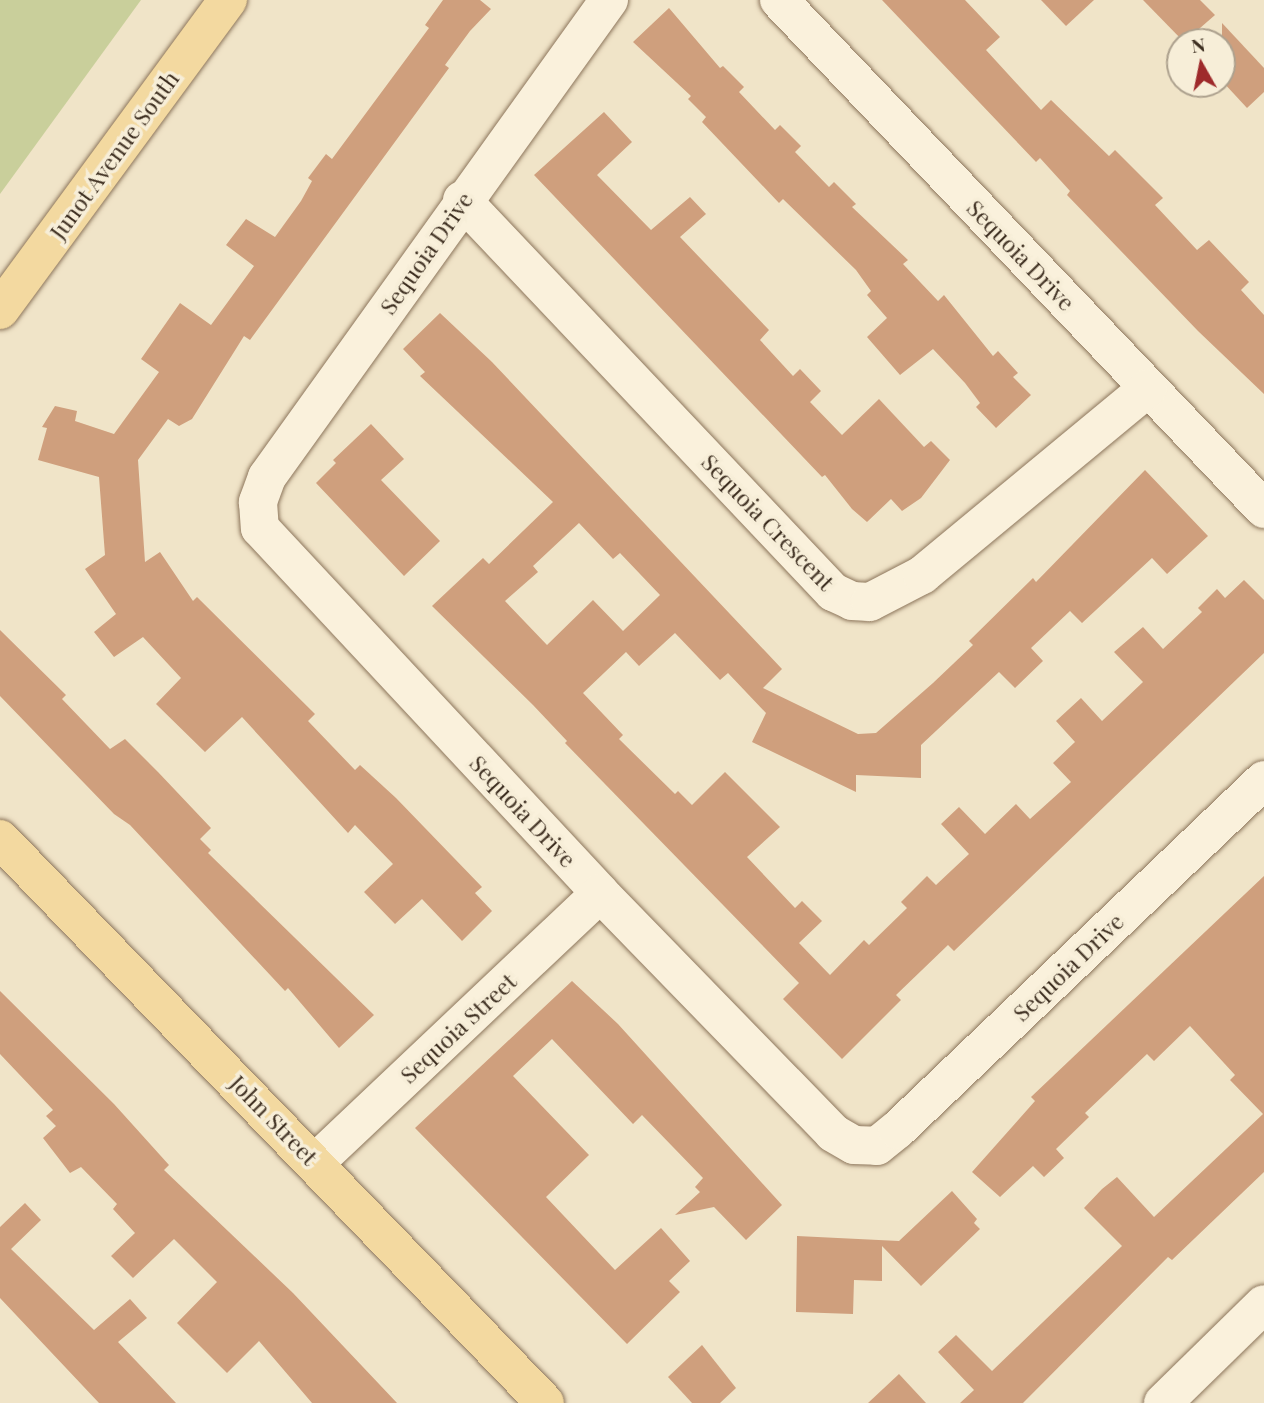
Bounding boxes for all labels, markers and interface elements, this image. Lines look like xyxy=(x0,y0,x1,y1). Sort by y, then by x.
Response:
north arrow xyxy=(1166,28,1236,98)
text: N xyxy=(1189,30,1207,58)
street label: Junot Avenue South xyxy=(43,65,185,245)
street label: Sequoia Drive xyxy=(374,186,478,320)
street label: Sequoia Drive xyxy=(961,194,1081,316)
street label: Sequoia Crescent xyxy=(696,448,840,596)
street label: Sequoia Drive xyxy=(464,749,582,873)
street label: Sequoia Drive xyxy=(1007,907,1129,1027)
street label: Sequoia Street xyxy=(394,967,522,1089)
street label: John Street xyxy=(224,1069,324,1171)

